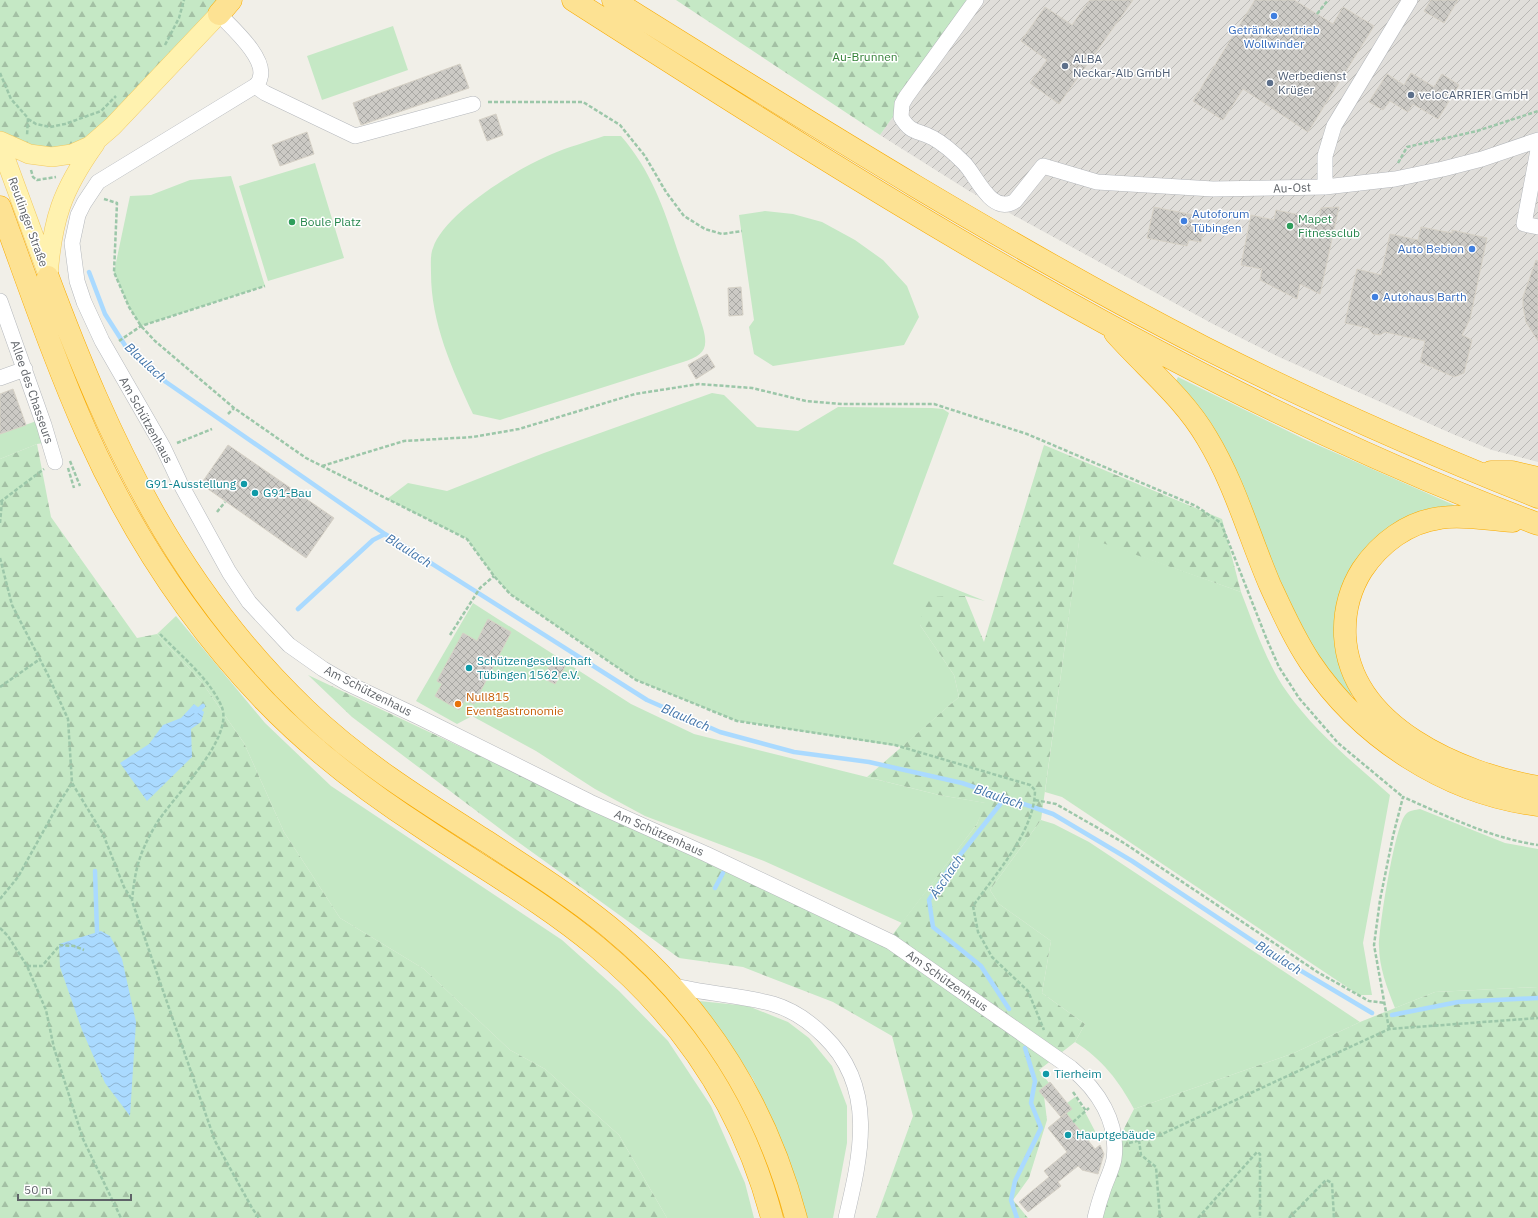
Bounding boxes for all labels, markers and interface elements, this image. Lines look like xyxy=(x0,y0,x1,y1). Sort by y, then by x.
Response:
marker: Getränkevertrieb Wollwinder xyxy=(1269,11,1279,21)
place label: Getränkevertrieb Wollwinder xyxy=(1228,22,1320,51)
park label: Au-Brunnen xyxy=(832,49,898,64)
place label: ALBA Neckar-Alb GmbH xyxy=(1073,51,1171,80)
marker: ALBA Neckar-Alb GmbH xyxy=(1060,61,1070,71)
place label: Werbedienst Krüger xyxy=(1278,68,1346,97)
marker: Werbedienst Krüger xyxy=(1265,78,1275,88)
place label: veloCARRIER GmbH xyxy=(1419,87,1528,102)
marker: veloCARRIER GmbH xyxy=(1406,90,1416,100)
street label: Reutlinger Straße xyxy=(5,175,52,269)
street label: Au-Ost xyxy=(1273,179,1311,196)
place label: Autoforum Tübingen xyxy=(1192,206,1250,235)
place label: Mapet Fitnessclub xyxy=(1298,211,1360,240)
place label: Boule Platz xyxy=(300,214,361,229)
marker: Autoforum Tübingen xyxy=(1179,216,1189,226)
marker: Boule Platz xyxy=(287,217,297,227)
marker: Mapet Fitnessclub xyxy=(1285,221,1295,231)
place label: Auto Bebion xyxy=(1398,241,1464,256)
marker: Auto Bebion xyxy=(1467,244,1477,254)
place label: Autohaus Barth xyxy=(1383,289,1467,304)
marker: Autohaus Barth xyxy=(1370,292,1380,302)
street label: Allee des Chasseurs xyxy=(8,338,57,446)
water label: Blaulach xyxy=(121,339,170,386)
street label: Am Schützenhaus xyxy=(116,374,176,466)
place label: G91-Ausstellung xyxy=(145,476,237,491)
marker: G91-Ausstellung xyxy=(239,479,249,489)
place label: G91-Bau xyxy=(263,485,312,500)
marker: G91-Bau xyxy=(250,488,260,498)
water label: Blaulach xyxy=(383,530,435,571)
place label: Schützengesellschaft Tübingen 1562 e.V. xyxy=(477,653,592,682)
street label: Am Schützenhaus xyxy=(322,662,415,719)
marker: Schützengesellschaft Tübingen 1562 e.V. xyxy=(464,663,474,673)
place label: Null815 Eventgastronomie xyxy=(466,689,564,718)
marker: Null815 Eventgastronomie xyxy=(453,699,463,709)
water label: Blaulach xyxy=(659,700,713,735)
water label: Blaulach xyxy=(972,780,1026,813)
street label: Am Schützenhaus xyxy=(612,806,707,859)
water label: Äschach xyxy=(925,851,967,902)
water label: Blaulach xyxy=(1253,937,1305,978)
street label: Am Schützenhaus xyxy=(903,947,991,1015)
place label: Tierheim xyxy=(1054,1066,1102,1081)
marker: Tierheim xyxy=(1041,1069,1051,1079)
place label: Hauptgebäude xyxy=(1076,1127,1156,1142)
marker: Hauptgebäude xyxy=(1063,1130,1073,1140)
scale bar xyxy=(18,1176,131,1202)
text: 50 m xyxy=(24,1182,52,1197)

